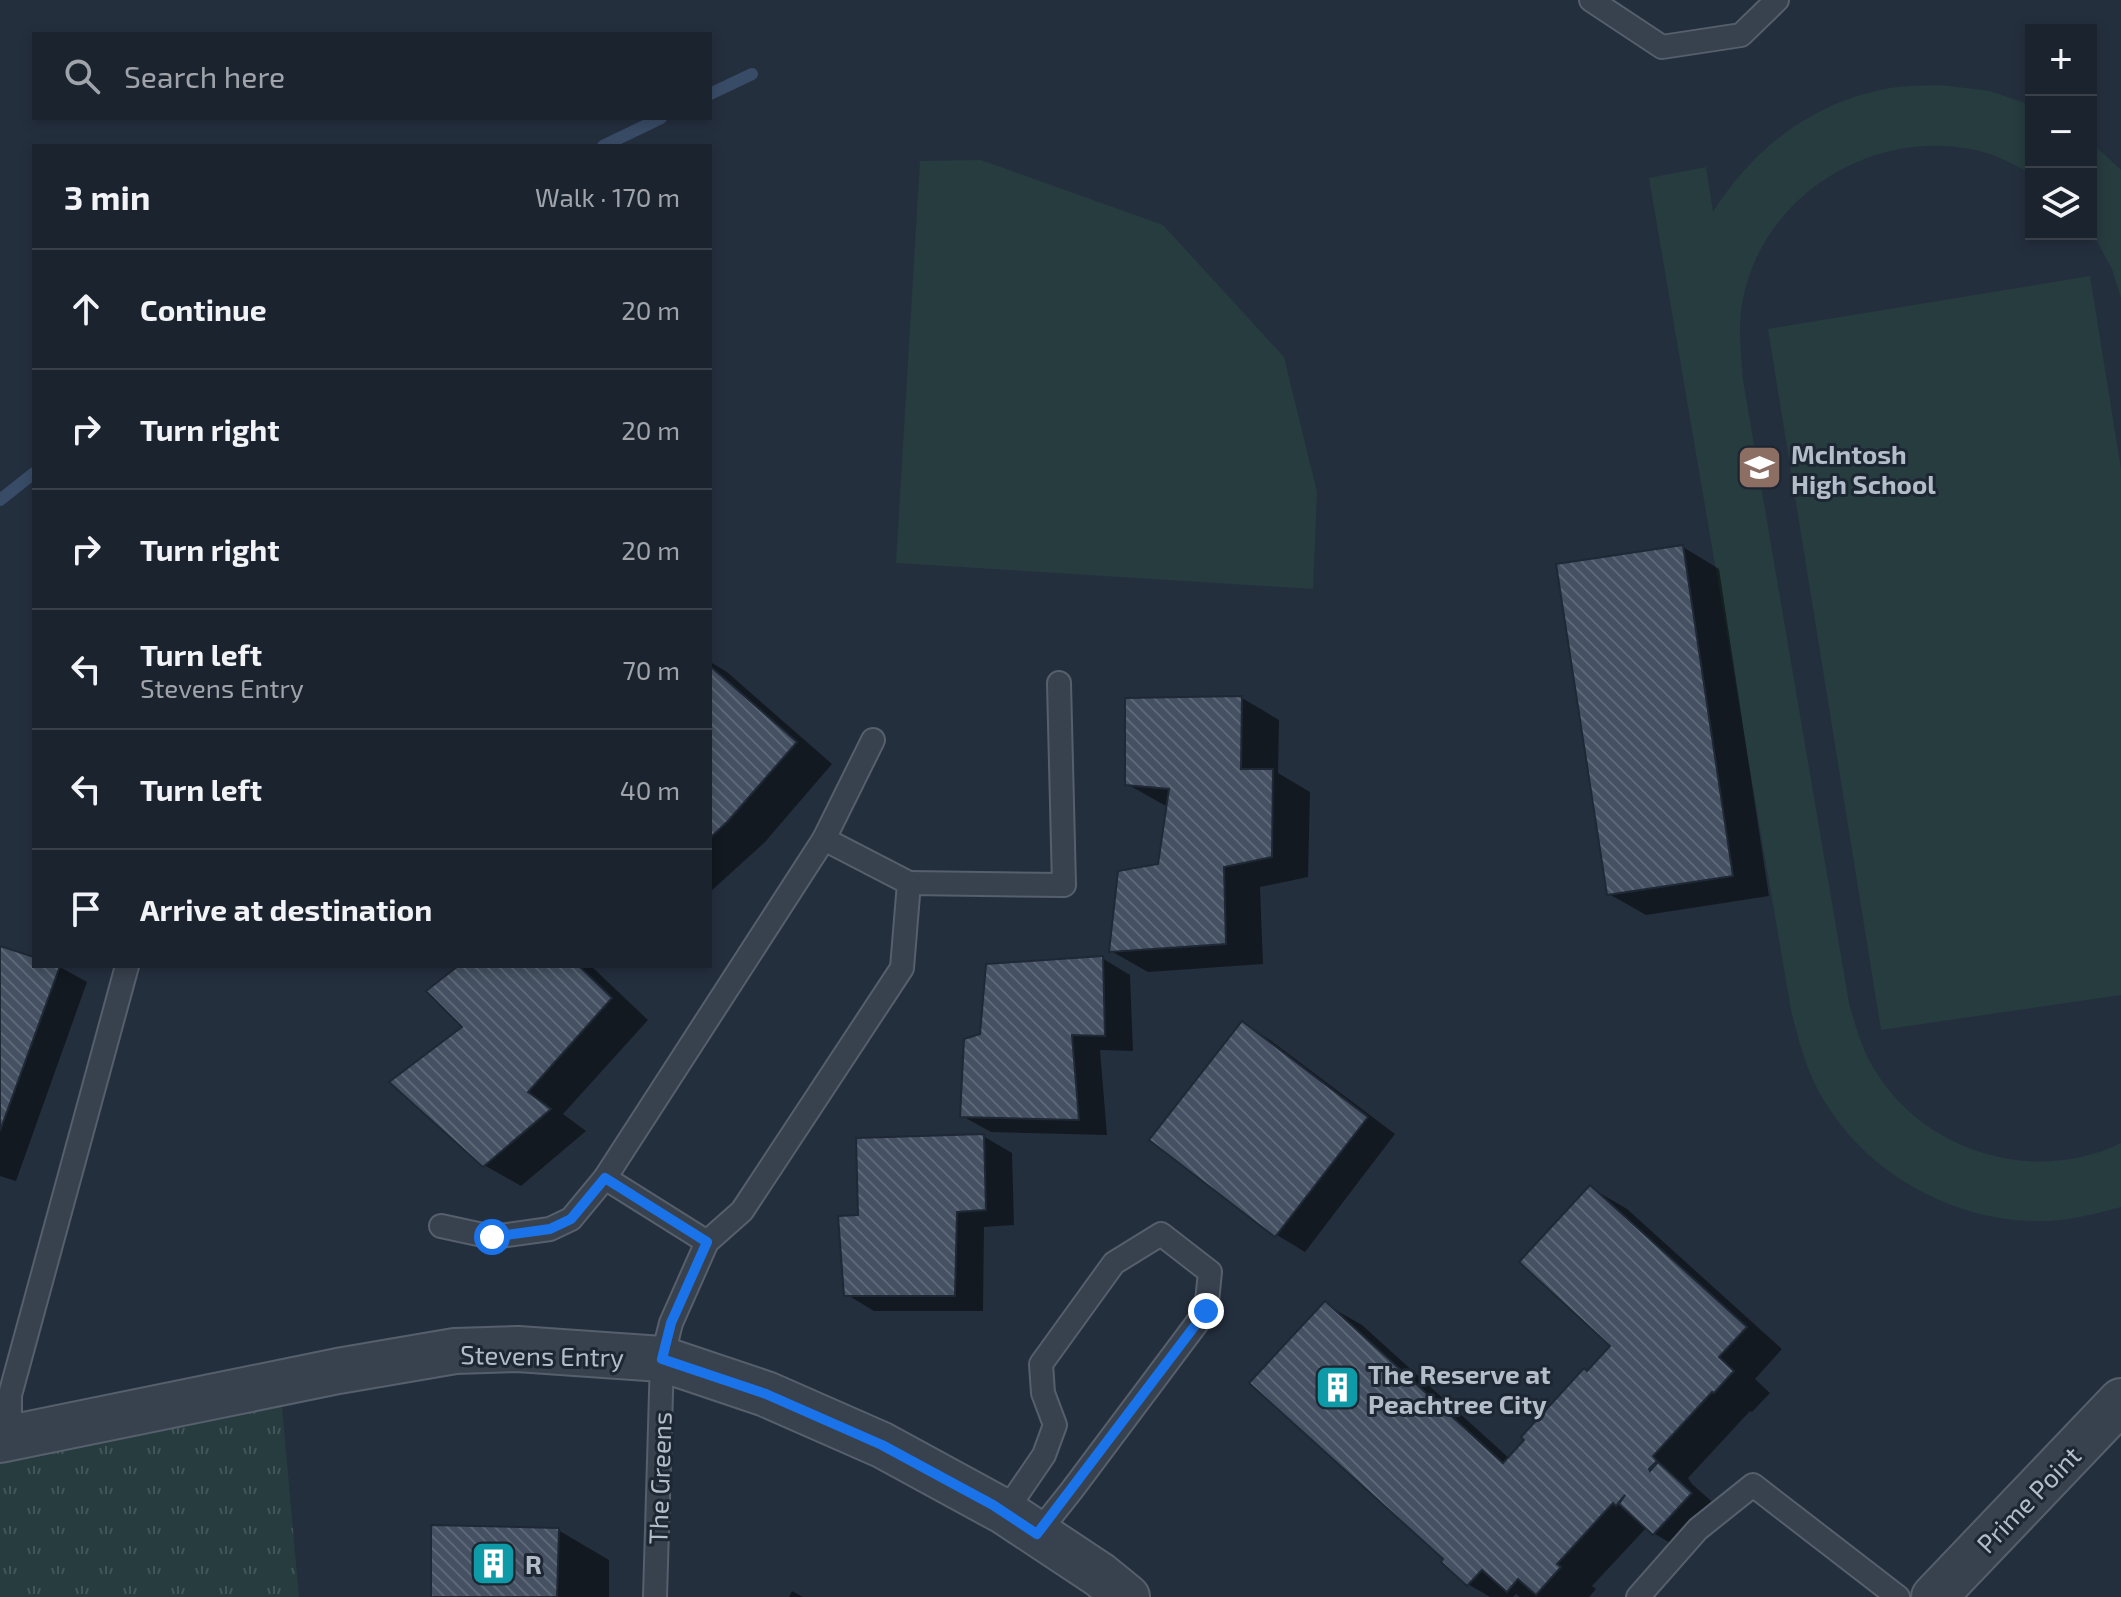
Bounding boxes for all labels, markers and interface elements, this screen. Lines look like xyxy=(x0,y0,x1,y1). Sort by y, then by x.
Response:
map controls xyxy=(2025,24,2097,240)
button: + xyxy=(2025,24,2097,96)
search box xyxy=(32,32,712,120)
icon: search xyxy=(60,54,104,98)
text: Search here xyxy=(124,58,285,94)
button: − xyxy=(2025,96,2097,168)
button: layers xyxy=(2025,168,2097,240)
text: 3 min xyxy=(64,176,150,217)
text: Walk · 170 m xyxy=(535,181,680,212)
icon: ahead xyxy=(64,287,108,331)
text: Continue xyxy=(140,291,267,327)
text: 20 m xyxy=(621,294,680,325)
icon: right xyxy=(64,407,108,451)
text: Turn right xyxy=(140,411,280,447)
text: 20 m xyxy=(621,414,680,445)
place label: McIntosh High School xyxy=(1791,438,1936,499)
school or university icon: McIntosh High School xyxy=(1736,444,1784,492)
icon: right xyxy=(64,527,108,571)
text: Turn right xyxy=(140,531,280,567)
text: 20 m xyxy=(621,534,680,565)
text: Turn left xyxy=(140,636,262,672)
icon: left xyxy=(64,647,108,691)
text: 70 m xyxy=(622,654,680,685)
text: Stevens Entry xyxy=(140,672,304,703)
icon: left xyxy=(64,767,108,811)
text: Turn left xyxy=(140,771,262,807)
text: 40 m xyxy=(620,774,680,805)
icon: arrive xyxy=(64,887,108,931)
text: Arrive at destination xyxy=(140,891,432,927)
route start xyxy=(474,1219,510,1255)
route end xyxy=(1188,1293,1224,1329)
street label: Stevens Entry xyxy=(460,1338,624,1372)
place label: The Reserve at Peachtree City xyxy=(1368,1358,1551,1420)
building icon: The Reserve at Peachtree City xyxy=(1313,1364,1361,1412)
street label: The Greens xyxy=(641,1411,677,1545)
street label: Prime Point xyxy=(1970,1439,2087,1559)
building icon: R xyxy=(470,1539,518,1587)
place label: R xyxy=(525,1548,542,1579)

